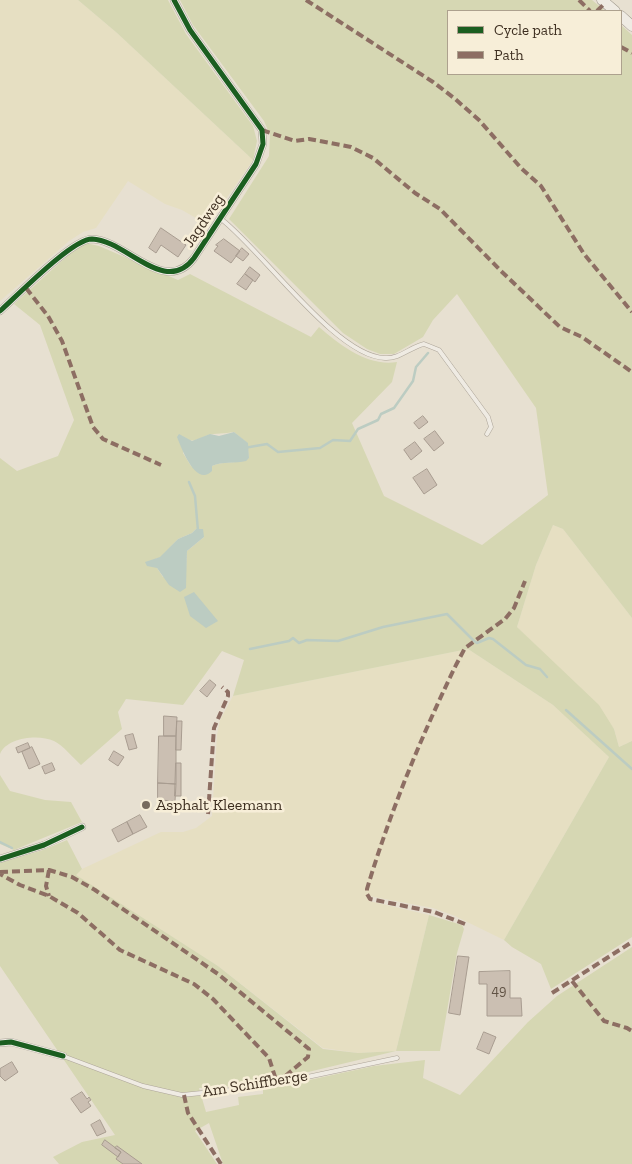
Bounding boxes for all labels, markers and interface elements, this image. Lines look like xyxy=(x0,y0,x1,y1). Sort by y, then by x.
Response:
legend xyxy=(447,10,622,75)
text: Cycle path xyxy=(494,21,562,39)
text: Path xyxy=(494,46,524,64)
street label: Jagdweg xyxy=(179,191,229,251)
place label: Asphalt Kleemann xyxy=(156,795,282,815)
marker: Asphalt Kleemann xyxy=(140,799,152,811)
house number: 49 xyxy=(492,983,506,999)
street label: Am Schiffberge xyxy=(201,1066,309,1102)

